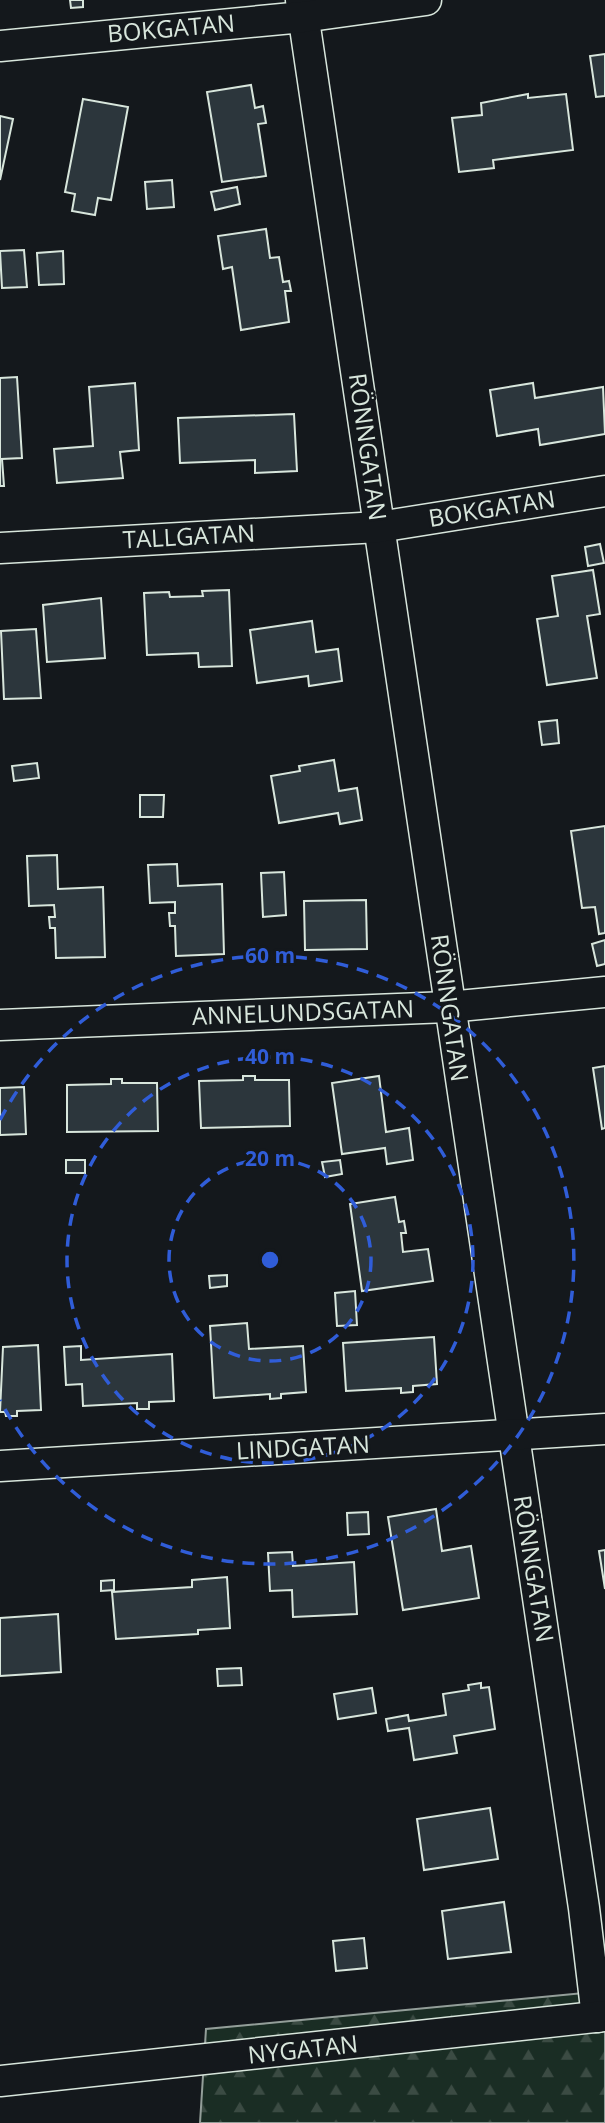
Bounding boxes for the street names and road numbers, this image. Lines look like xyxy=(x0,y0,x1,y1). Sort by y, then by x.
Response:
street label: BOKGATAN xyxy=(106,5,236,50)
street label: RÖNNGATAN xyxy=(342,371,395,523)
street label: BOKGATAN xyxy=(426,481,558,534)
street label: TALLGATAN xyxy=(122,516,256,555)
street label: RÖNNGATAN xyxy=(424,932,477,1084)
street label: ANNELUNDSGATAN xyxy=(191,991,415,1032)
street label: LINDGATAN xyxy=(235,1427,371,1466)
street label: RÖNNGATAN xyxy=(507,1493,562,1645)
street label: NYGATAN xyxy=(246,2026,360,2071)

